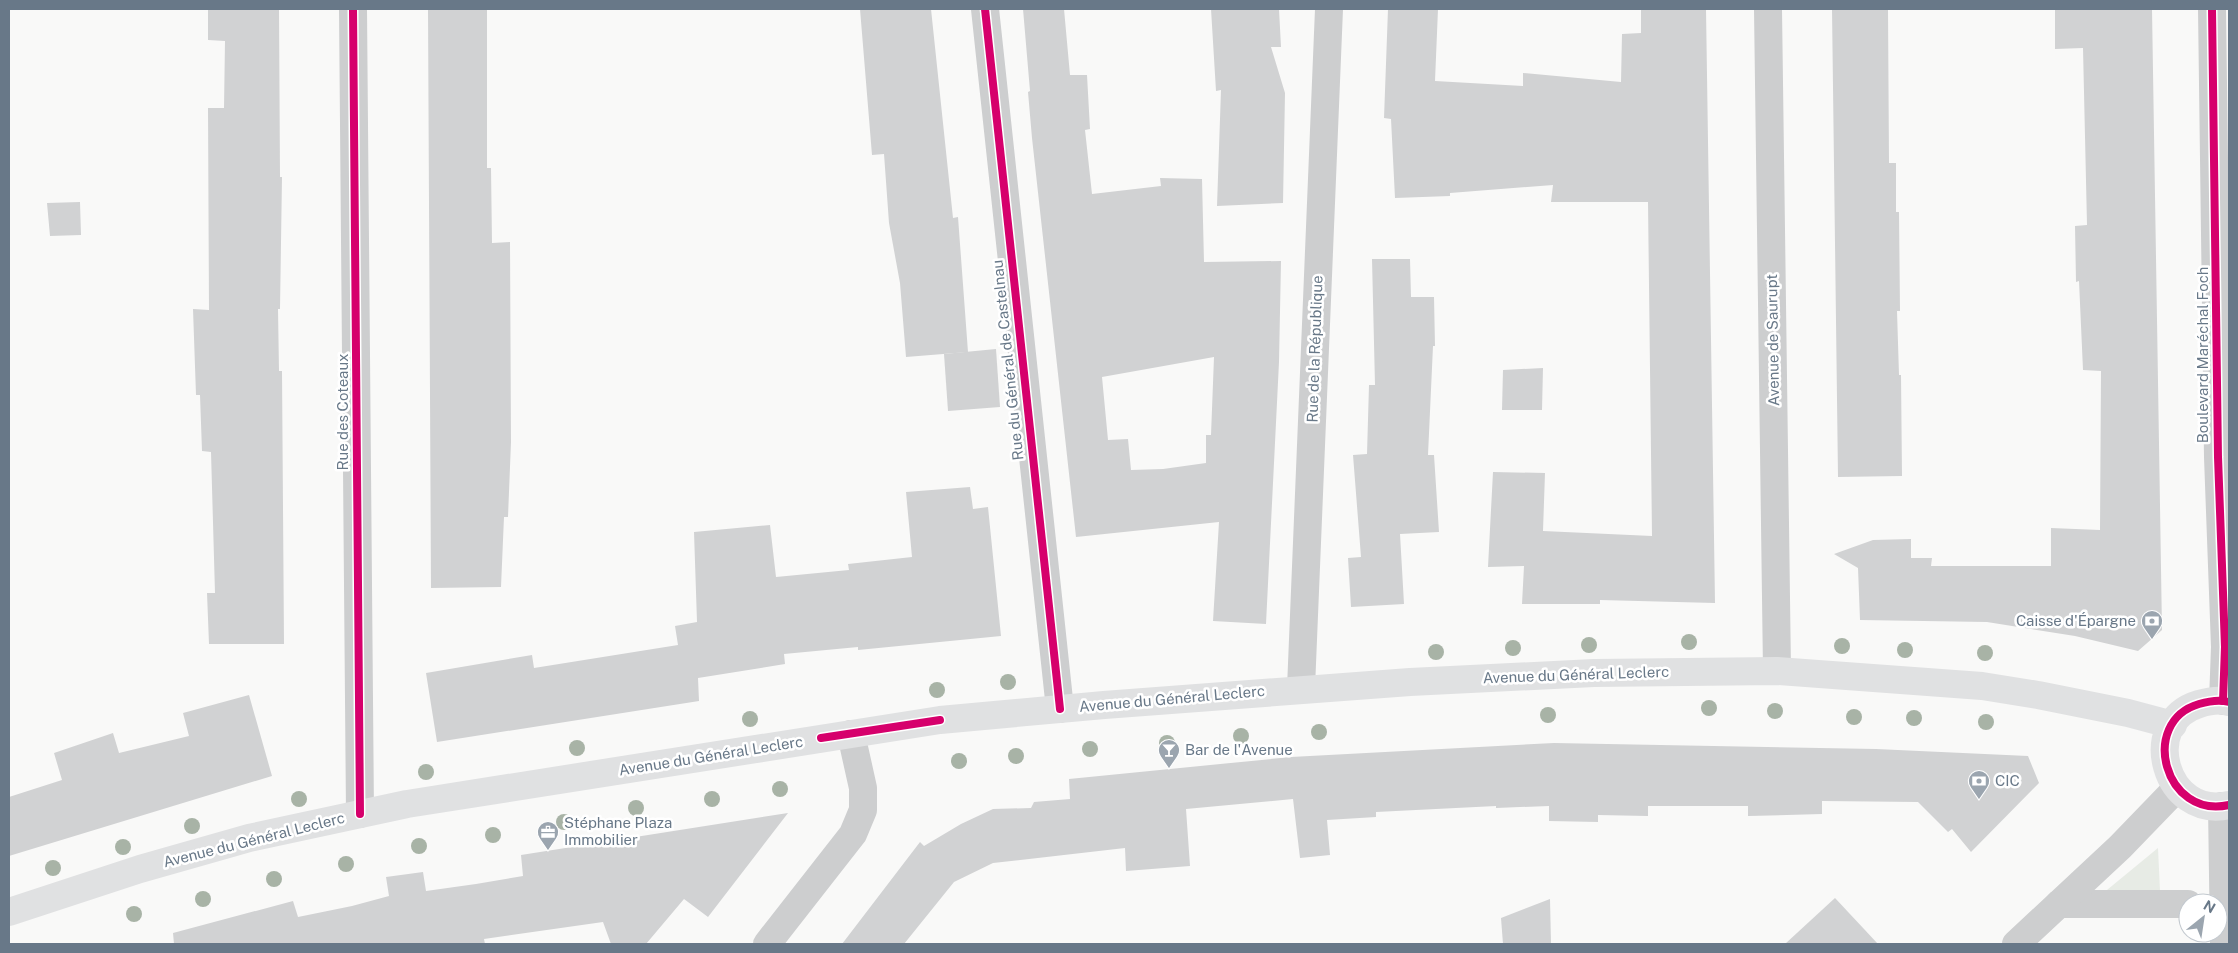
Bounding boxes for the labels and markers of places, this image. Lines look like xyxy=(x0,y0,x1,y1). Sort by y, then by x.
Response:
bank icon: Caisse d'Épargne xyxy=(2140,609,2164,640)
place label: Caisse d'Épargne xyxy=(2016,612,2136,629)
bar icon: Bar de l'Avenue xyxy=(1157,738,1181,769)
place label: Bar de l'Avenue xyxy=(1185,741,1293,758)
bank icon: CIC xyxy=(1967,769,1991,800)
place label: CIC xyxy=(1995,772,2020,789)
place label: Stéphane Plaza Immobilier xyxy=(564,814,672,848)
office icon: Stéphane Plaza Immobilier xyxy=(536,820,560,851)

